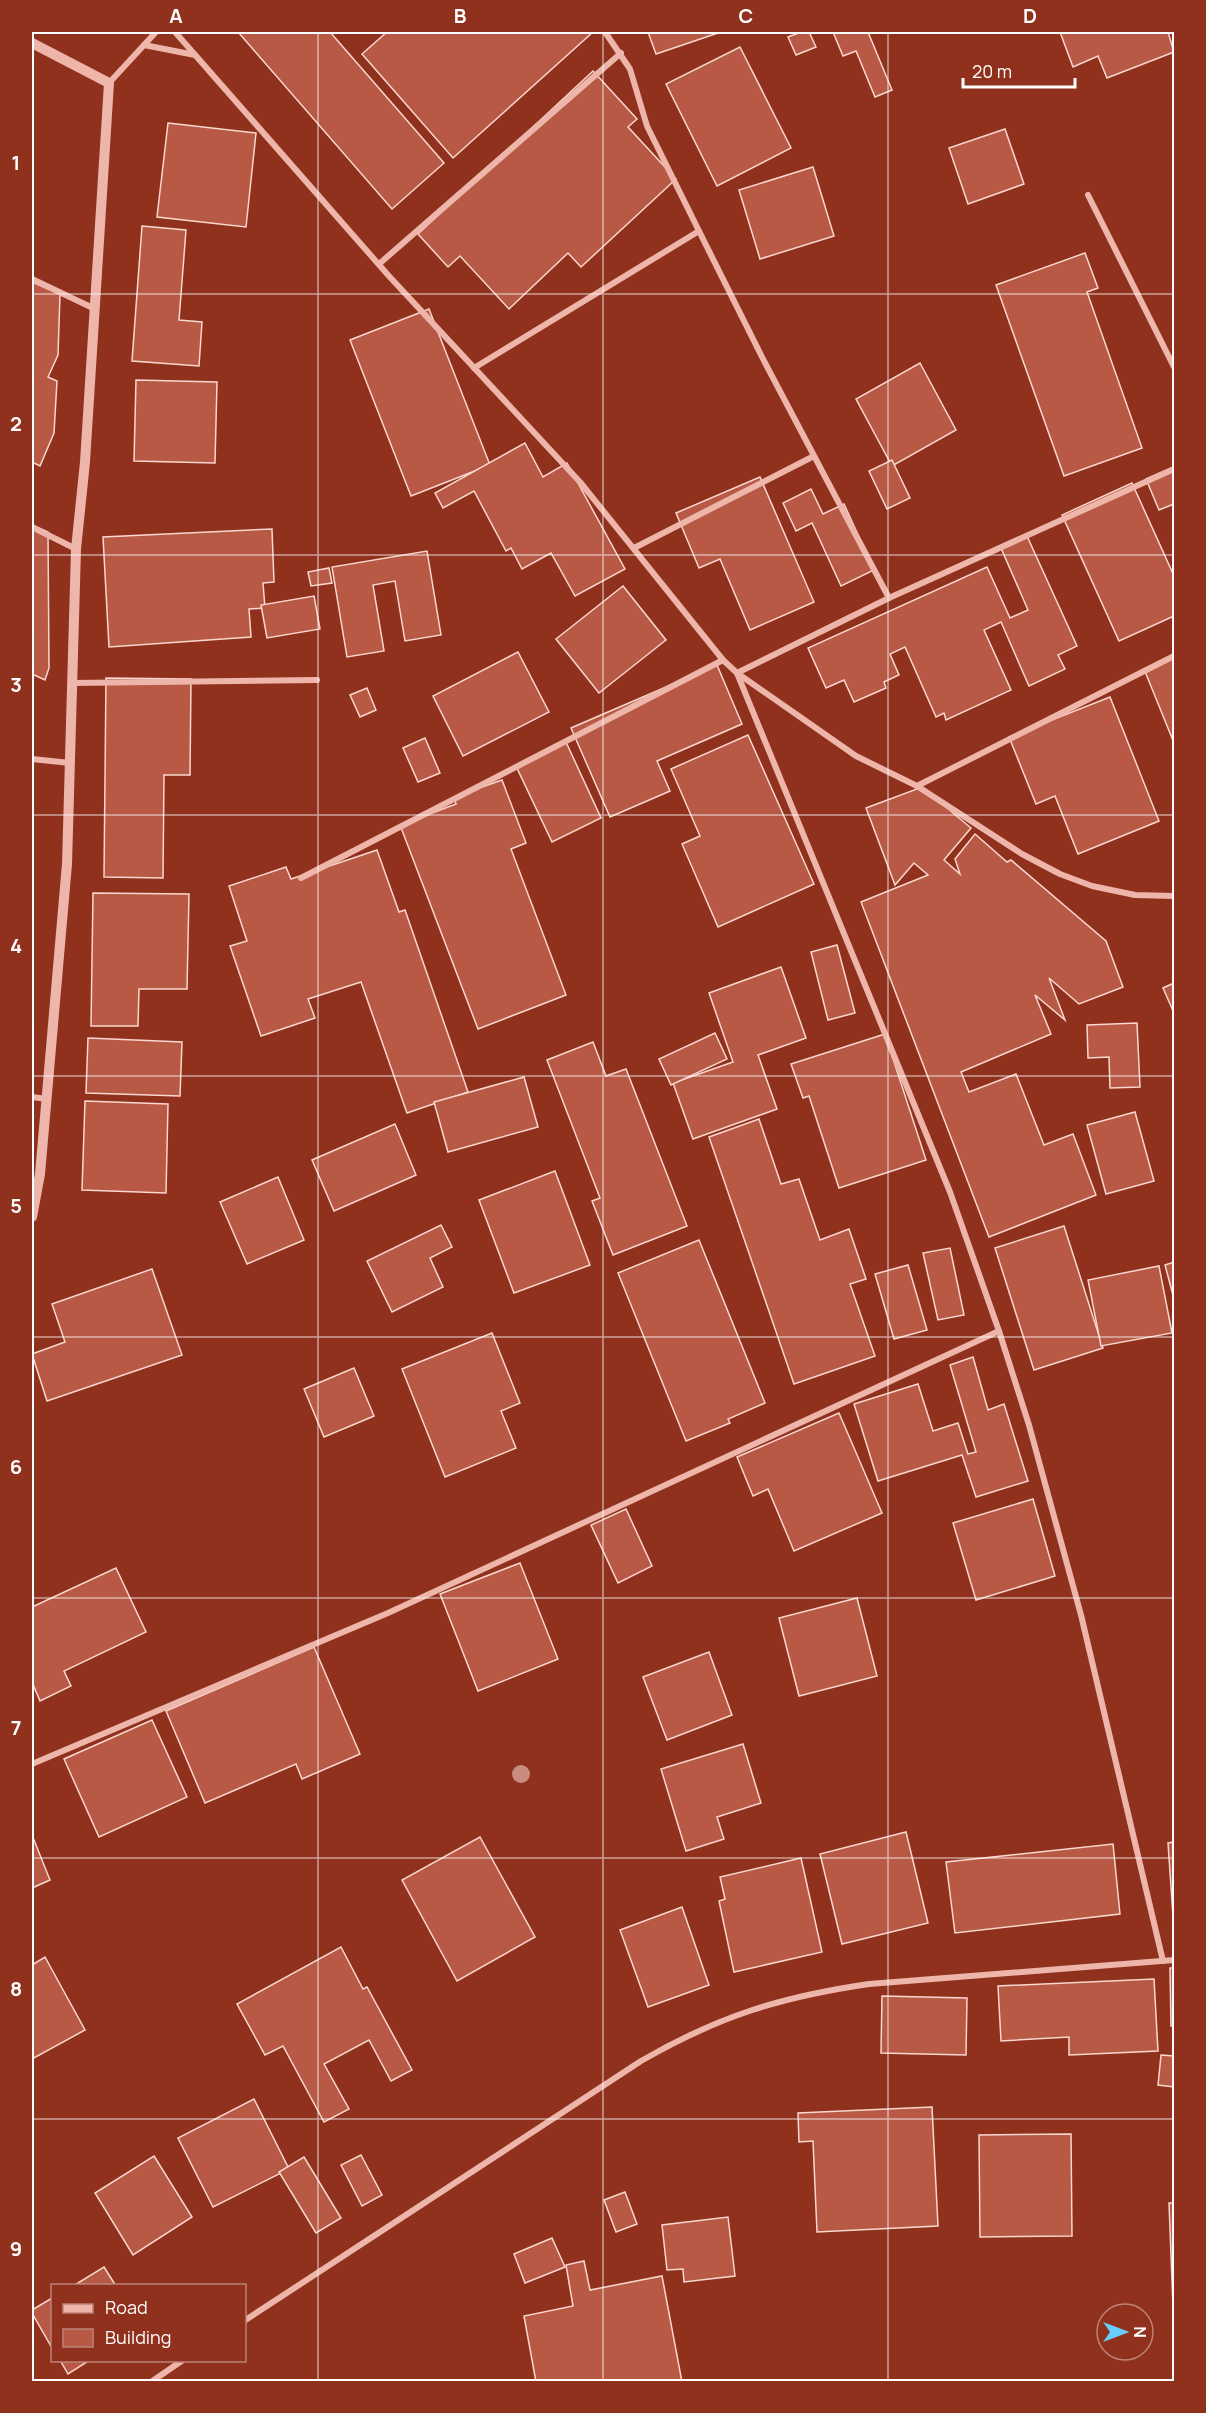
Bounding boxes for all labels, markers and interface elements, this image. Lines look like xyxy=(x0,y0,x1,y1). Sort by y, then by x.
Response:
text: A xyxy=(169,2,183,29)
text: B xyxy=(454,2,467,29)
text: C xyxy=(739,2,753,29)
text: D xyxy=(1023,2,1037,29)
scale bar xyxy=(963,51,1076,89)
text: 20 m xyxy=(972,59,1012,83)
text: 1 xyxy=(12,149,20,176)
text: 2 xyxy=(10,410,22,437)
text: 3 xyxy=(10,671,22,698)
text: 4 xyxy=(10,932,22,959)
text: 5 xyxy=(10,1192,22,1219)
text: 6 xyxy=(10,1453,22,1480)
text: 7 xyxy=(11,1714,21,1741)
text: 8 xyxy=(10,1975,22,2002)
text: 9 xyxy=(10,2235,22,2262)
legend xyxy=(51,2284,246,2362)
text: Road xyxy=(105,2295,148,2319)
north arrow xyxy=(1095,2302,1155,2362)
text: Building xyxy=(105,2325,171,2349)
text: N xyxy=(1129,2326,1151,2338)

